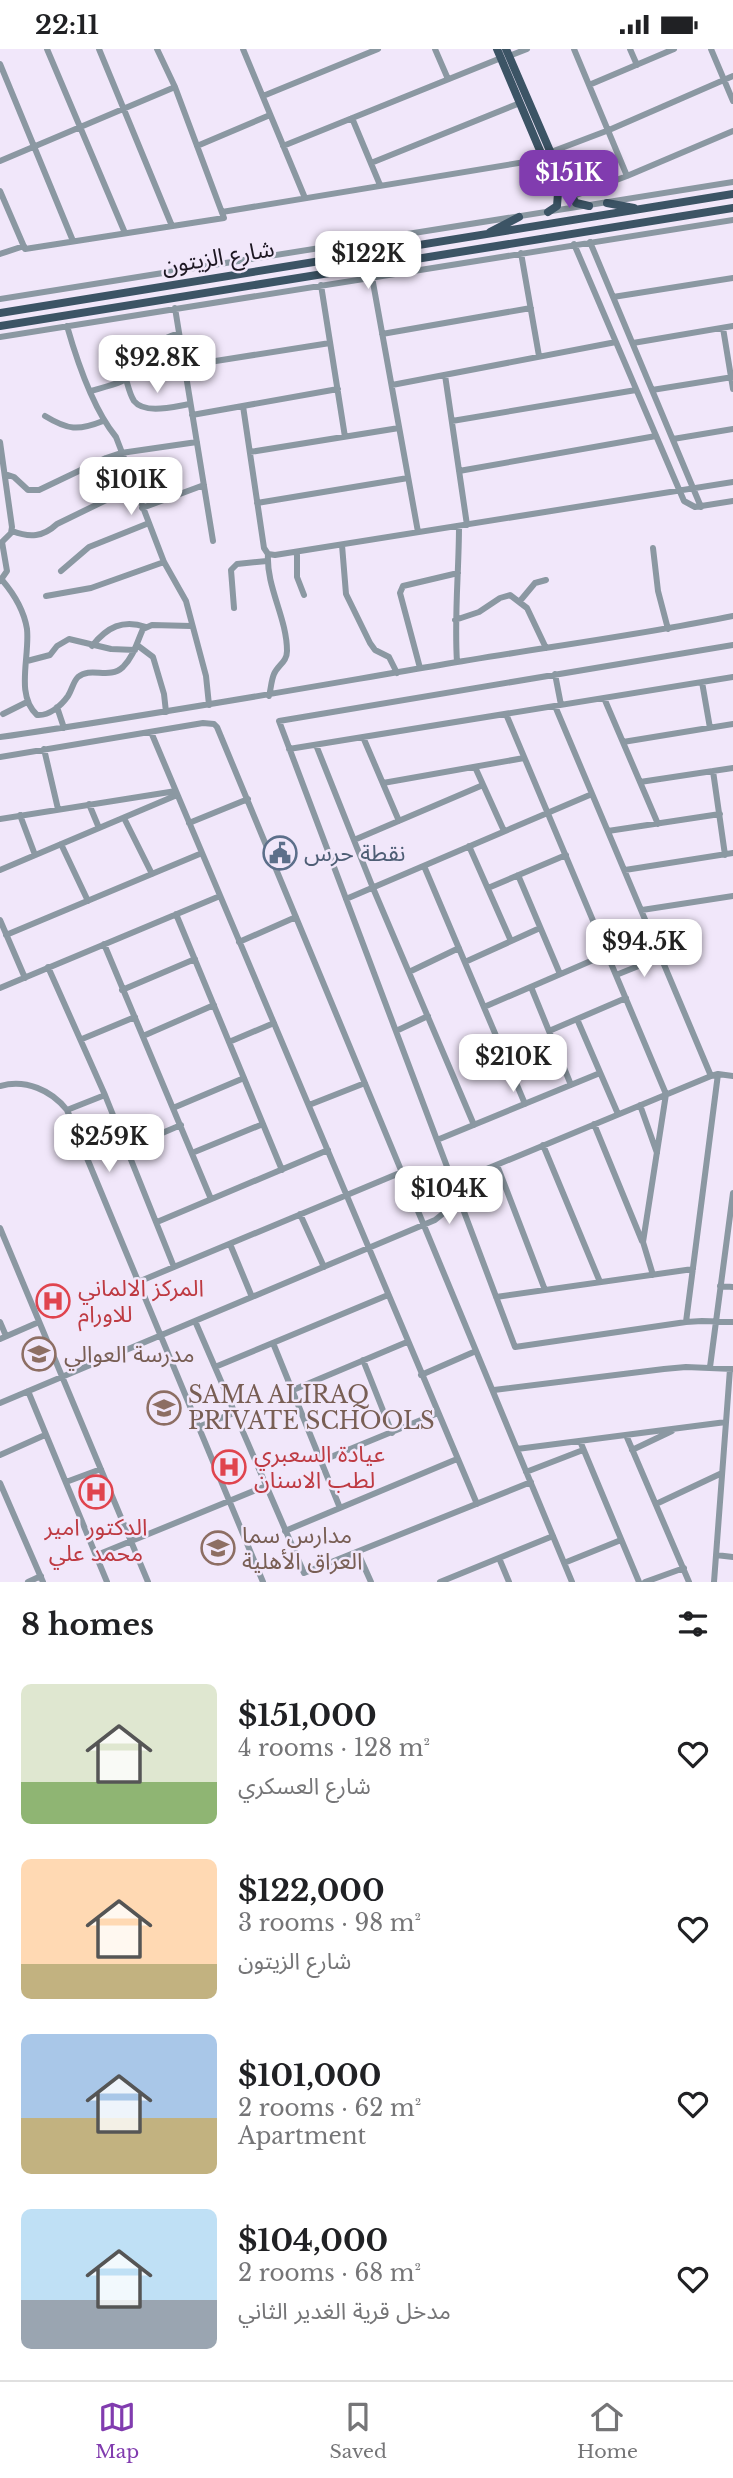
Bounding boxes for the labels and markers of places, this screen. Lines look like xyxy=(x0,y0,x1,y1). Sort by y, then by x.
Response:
pin: $151K xyxy=(520,151,618,210)
pin: $122K xyxy=(319,231,417,291)
pin: $92.8K xyxy=(100,335,214,395)
pin: $101K xyxy=(82,457,180,517)
public building icon: نقطة حرس xyxy=(261,834,299,872)
place label: نقطة حرس xyxy=(304,839,405,867)
pin: $94.5K xyxy=(587,919,701,979)
pin: $210K xyxy=(464,1035,562,1094)
pin: $259K xyxy=(60,1115,158,1174)
pin: $104K xyxy=(400,1167,498,1226)
place label: المركز الالماني للاورام xyxy=(78,1274,204,1332)
hospital icon: المركز الالماني للاورام xyxy=(34,1282,72,1320)
school or university icon: مدرسة العوالي xyxy=(20,1335,58,1373)
place label: مدرسة العوالي xyxy=(64,1340,195,1371)
place label: SAMA ALIRAQ PRIVATE SCHOOLS xyxy=(188,1381,435,1435)
school or university icon: SAMA ALIRAQ PRIVATE SCHOOLS xyxy=(145,1389,183,1427)
place label: عيادة السعبري لطب الاسنان xyxy=(254,1440,385,1494)
hospital icon: عيادة السعبري لطب الاسنان xyxy=(210,1448,248,1486)
hospital icon: الدكتور امير محمد علي xyxy=(77,1473,115,1511)
place label: الدكتور امير محمد علي xyxy=(44,1513,147,1570)
place label: مدارس سما العراق الأهلية xyxy=(242,1521,363,1575)
school or university icon: مدارس سما العراق الأهلية xyxy=(199,1529,237,1567)

